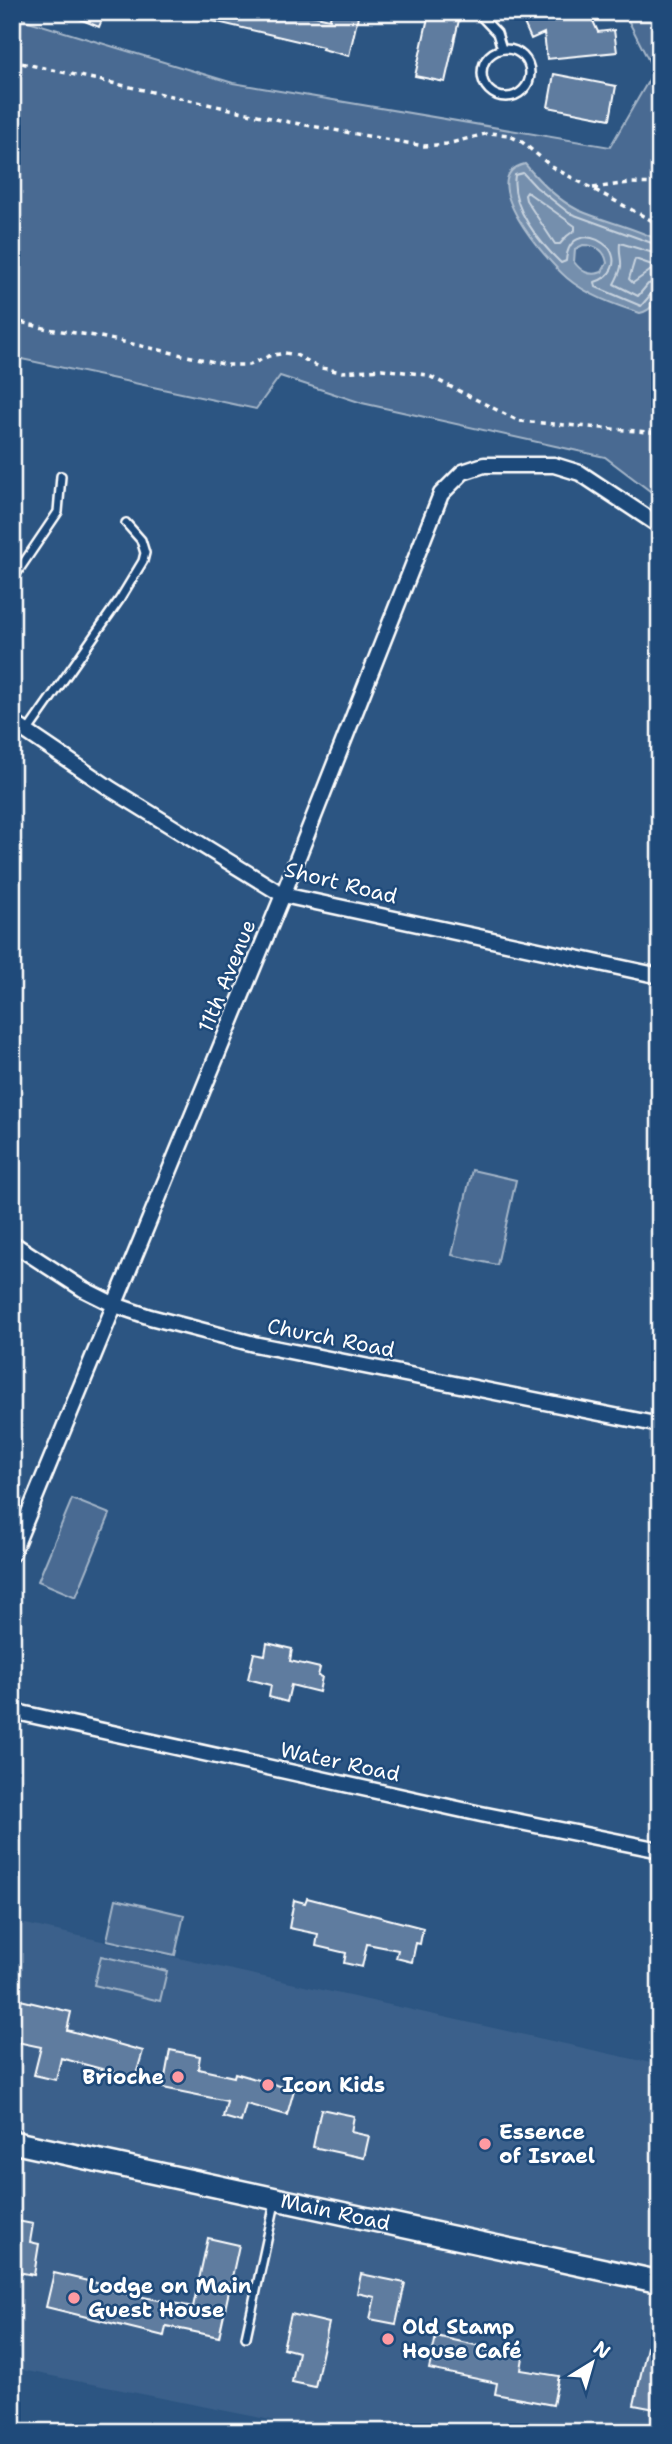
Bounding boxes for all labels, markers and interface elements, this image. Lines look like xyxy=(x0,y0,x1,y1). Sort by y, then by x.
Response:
street label: Short Road xyxy=(282,855,400,911)
street label: 11th Avenue xyxy=(192,915,262,1037)
street label: Church Road xyxy=(265,1312,397,1364)
street label: Water Road xyxy=(277,1736,403,1788)
place label: Brioche xyxy=(82,2063,164,2091)
marker: Brioche xyxy=(170,2069,186,2085)
place label: Icon Kids xyxy=(282,2071,385,2099)
marker: Icon Kids xyxy=(260,2077,276,2093)
place label: Essence of Israel xyxy=(499,2118,595,2170)
marker: Essence of Israel xyxy=(477,2136,493,2152)
street label: Main Road xyxy=(278,2186,393,2237)
place label: Lodge on Main Guest House xyxy=(88,2272,252,2324)
marker: Lodge on Main Guest House xyxy=(66,2290,82,2306)
place label: Old Stamp House Café xyxy=(402,2313,522,2365)
north arrow xyxy=(556,2328,626,2398)
marker: Old Stamp House Café xyxy=(380,2331,396,2347)
text: N xyxy=(588,2335,615,2364)

